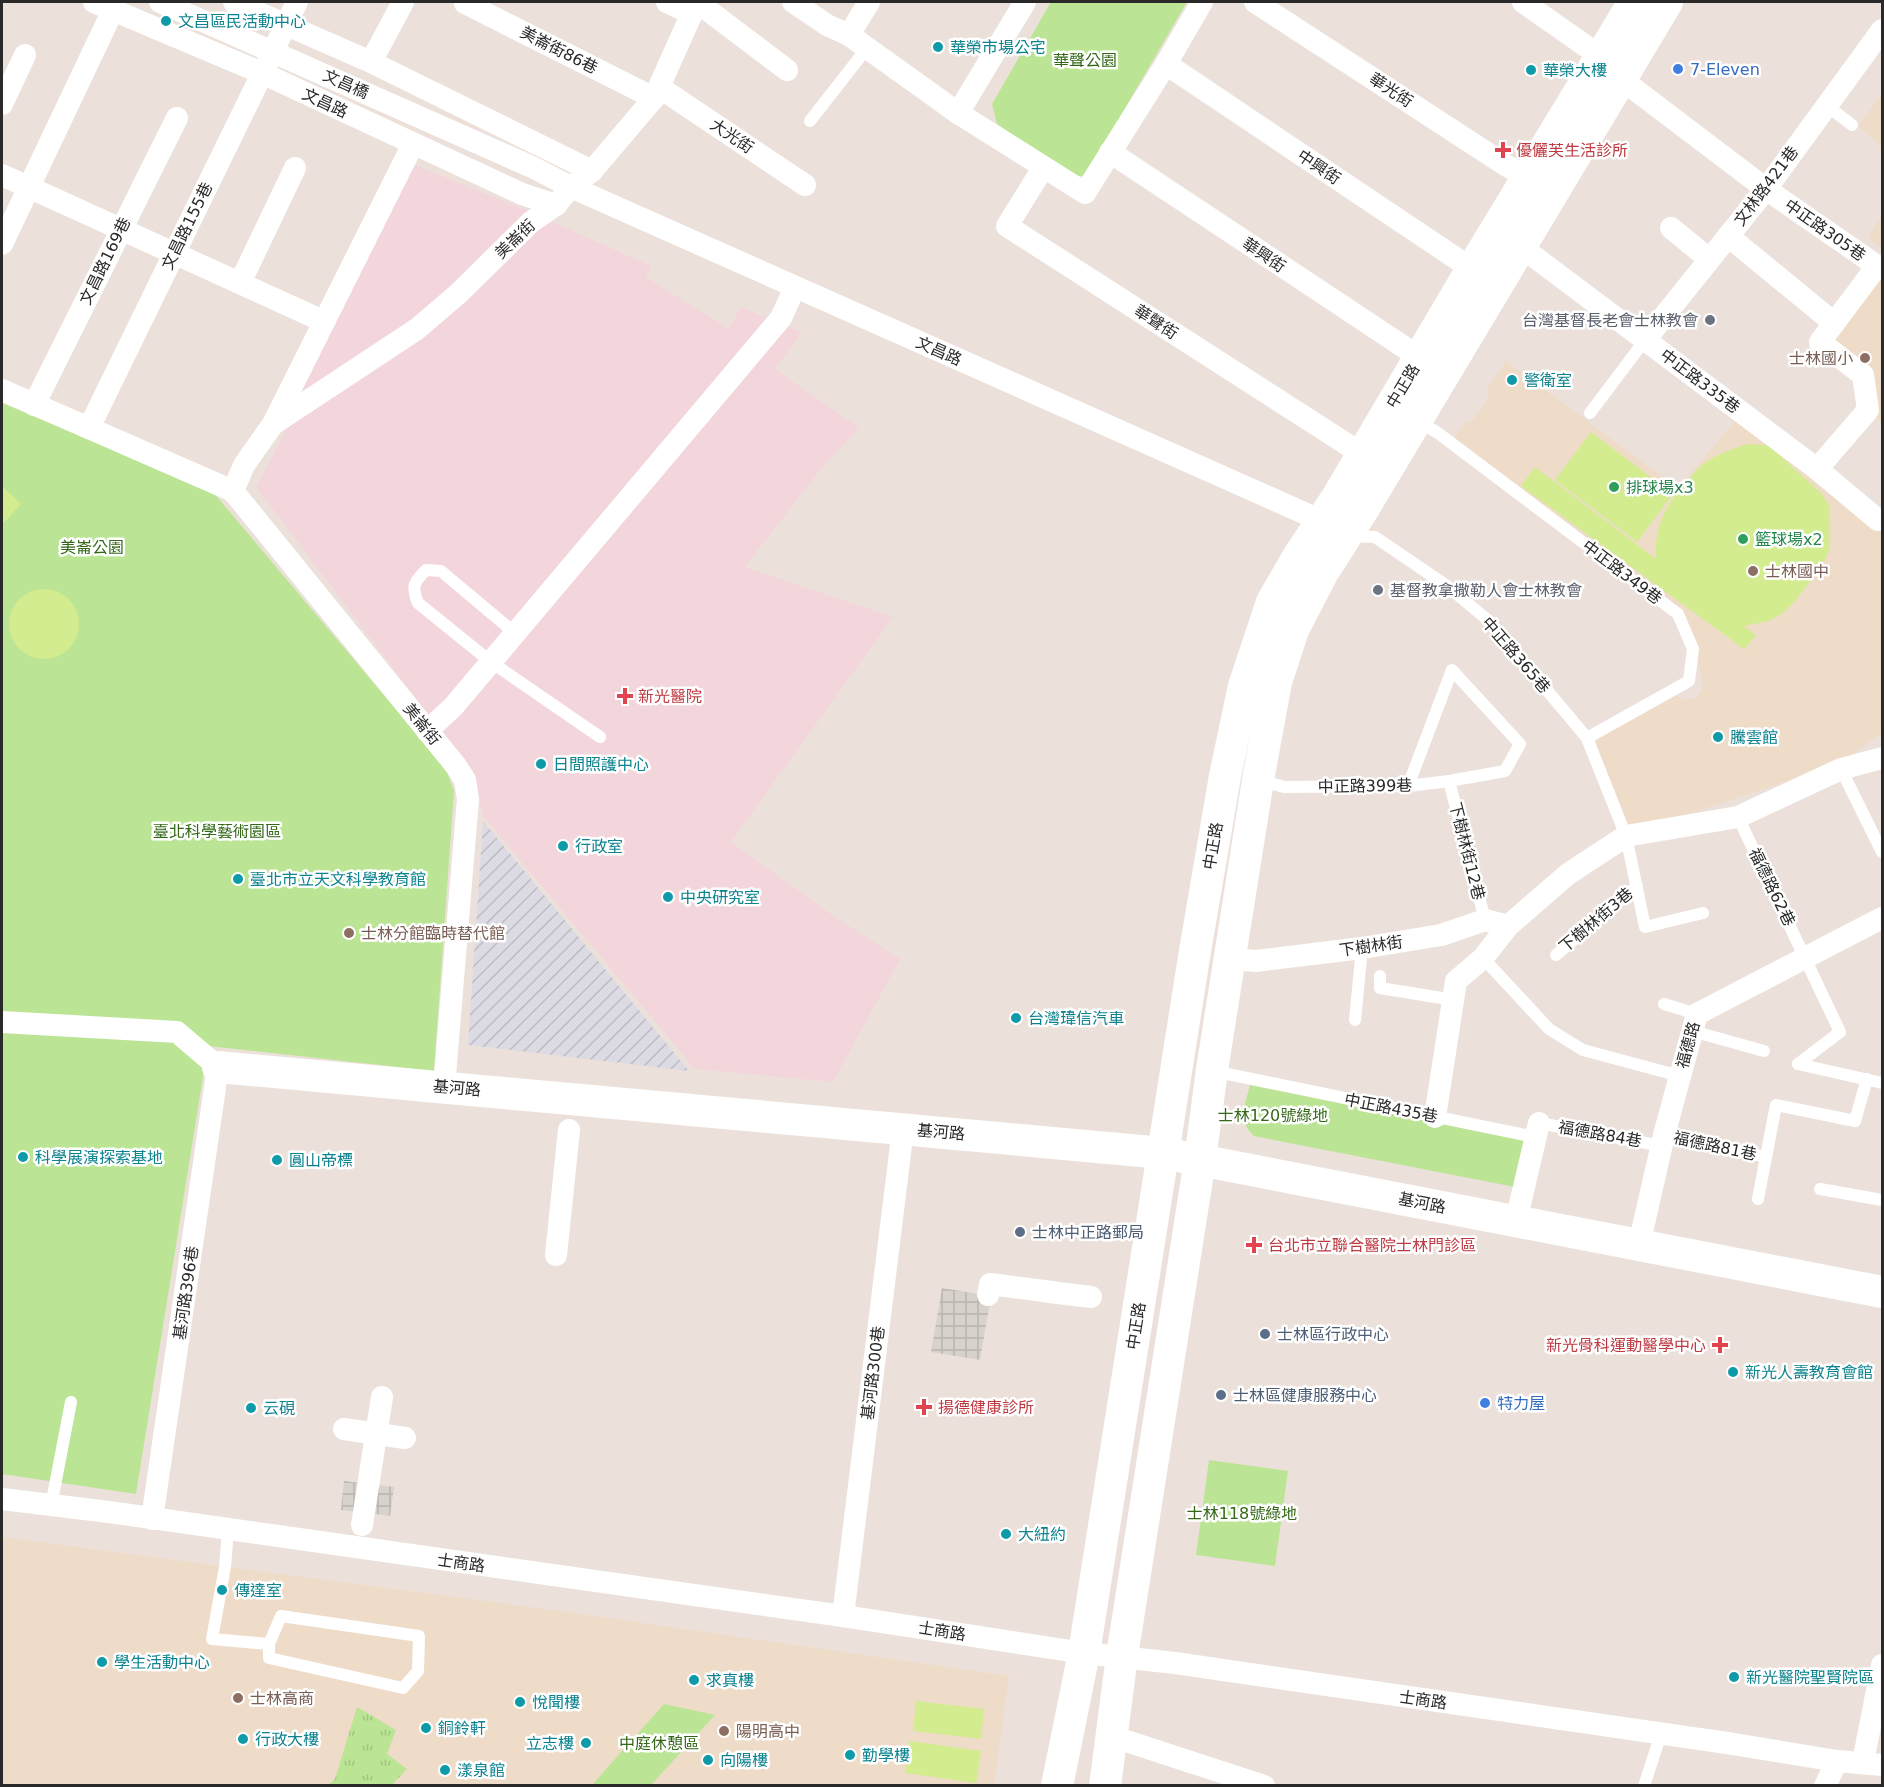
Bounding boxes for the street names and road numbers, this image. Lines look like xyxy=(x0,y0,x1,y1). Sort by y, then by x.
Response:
street label: 美崙街86巷 xyxy=(517,22,601,78)
street label: 文昌橋 xyxy=(320,66,372,102)
street label: 華光街 xyxy=(1366,69,1416,111)
street label: 文昌路 xyxy=(299,84,351,122)
street label: 大光街 xyxy=(707,115,757,157)
street label: 文林路421巷 xyxy=(1730,143,1802,229)
street label: 中興街 xyxy=(1294,146,1344,188)
street label: 文昌路155巷 xyxy=(158,179,216,273)
street label: 中正路305巷 xyxy=(1781,195,1869,265)
street label: 文昌路169巷 xyxy=(76,214,134,308)
street label: 美崙街 xyxy=(491,216,539,262)
street label: 華興街 xyxy=(1239,234,1289,276)
street label: 華聲街 xyxy=(1131,301,1181,343)
street label: 文昌路 xyxy=(913,333,965,369)
street label: 中正路335巷 xyxy=(1657,345,1743,417)
street label: 中正路 xyxy=(1382,361,1424,411)
street label: 中正路349巷 xyxy=(1579,536,1665,608)
street label: 中正路365巷 xyxy=(1478,613,1554,697)
street label: 美崙街 xyxy=(400,699,444,749)
street label: 中正路399巷 xyxy=(1318,776,1412,796)
street label: 下樹林街12巷 xyxy=(1446,800,1488,902)
street label: 中正路 xyxy=(1199,821,1227,871)
street label: 福德路62巷 xyxy=(1745,845,1799,929)
street label: 下樹林街3巷 xyxy=(1555,884,1637,956)
street label: 下樹林街 xyxy=(1338,932,1404,960)
street label: 福德路 xyxy=(1673,1019,1703,1071)
street label: 基河路 xyxy=(432,1076,482,1100)
street label: 中正路435巷 xyxy=(1343,1090,1439,1126)
street label: 福德路84巷 xyxy=(1557,1117,1643,1151)
street label: 基河路 xyxy=(916,1120,966,1144)
street label: 福德路81巷 xyxy=(1672,1128,1758,1164)
street label: 基河路 xyxy=(1397,1189,1447,1217)
street label: 基河路396巷 xyxy=(170,1245,202,1341)
street label: 中正路 xyxy=(1123,1301,1149,1351)
street label: 基河路300巷 xyxy=(858,1325,888,1421)
street label: 士商路 xyxy=(436,1550,486,1576)
street label: 士商路 xyxy=(917,1618,967,1644)
street label: 士商路 xyxy=(1398,1687,1448,1713)

